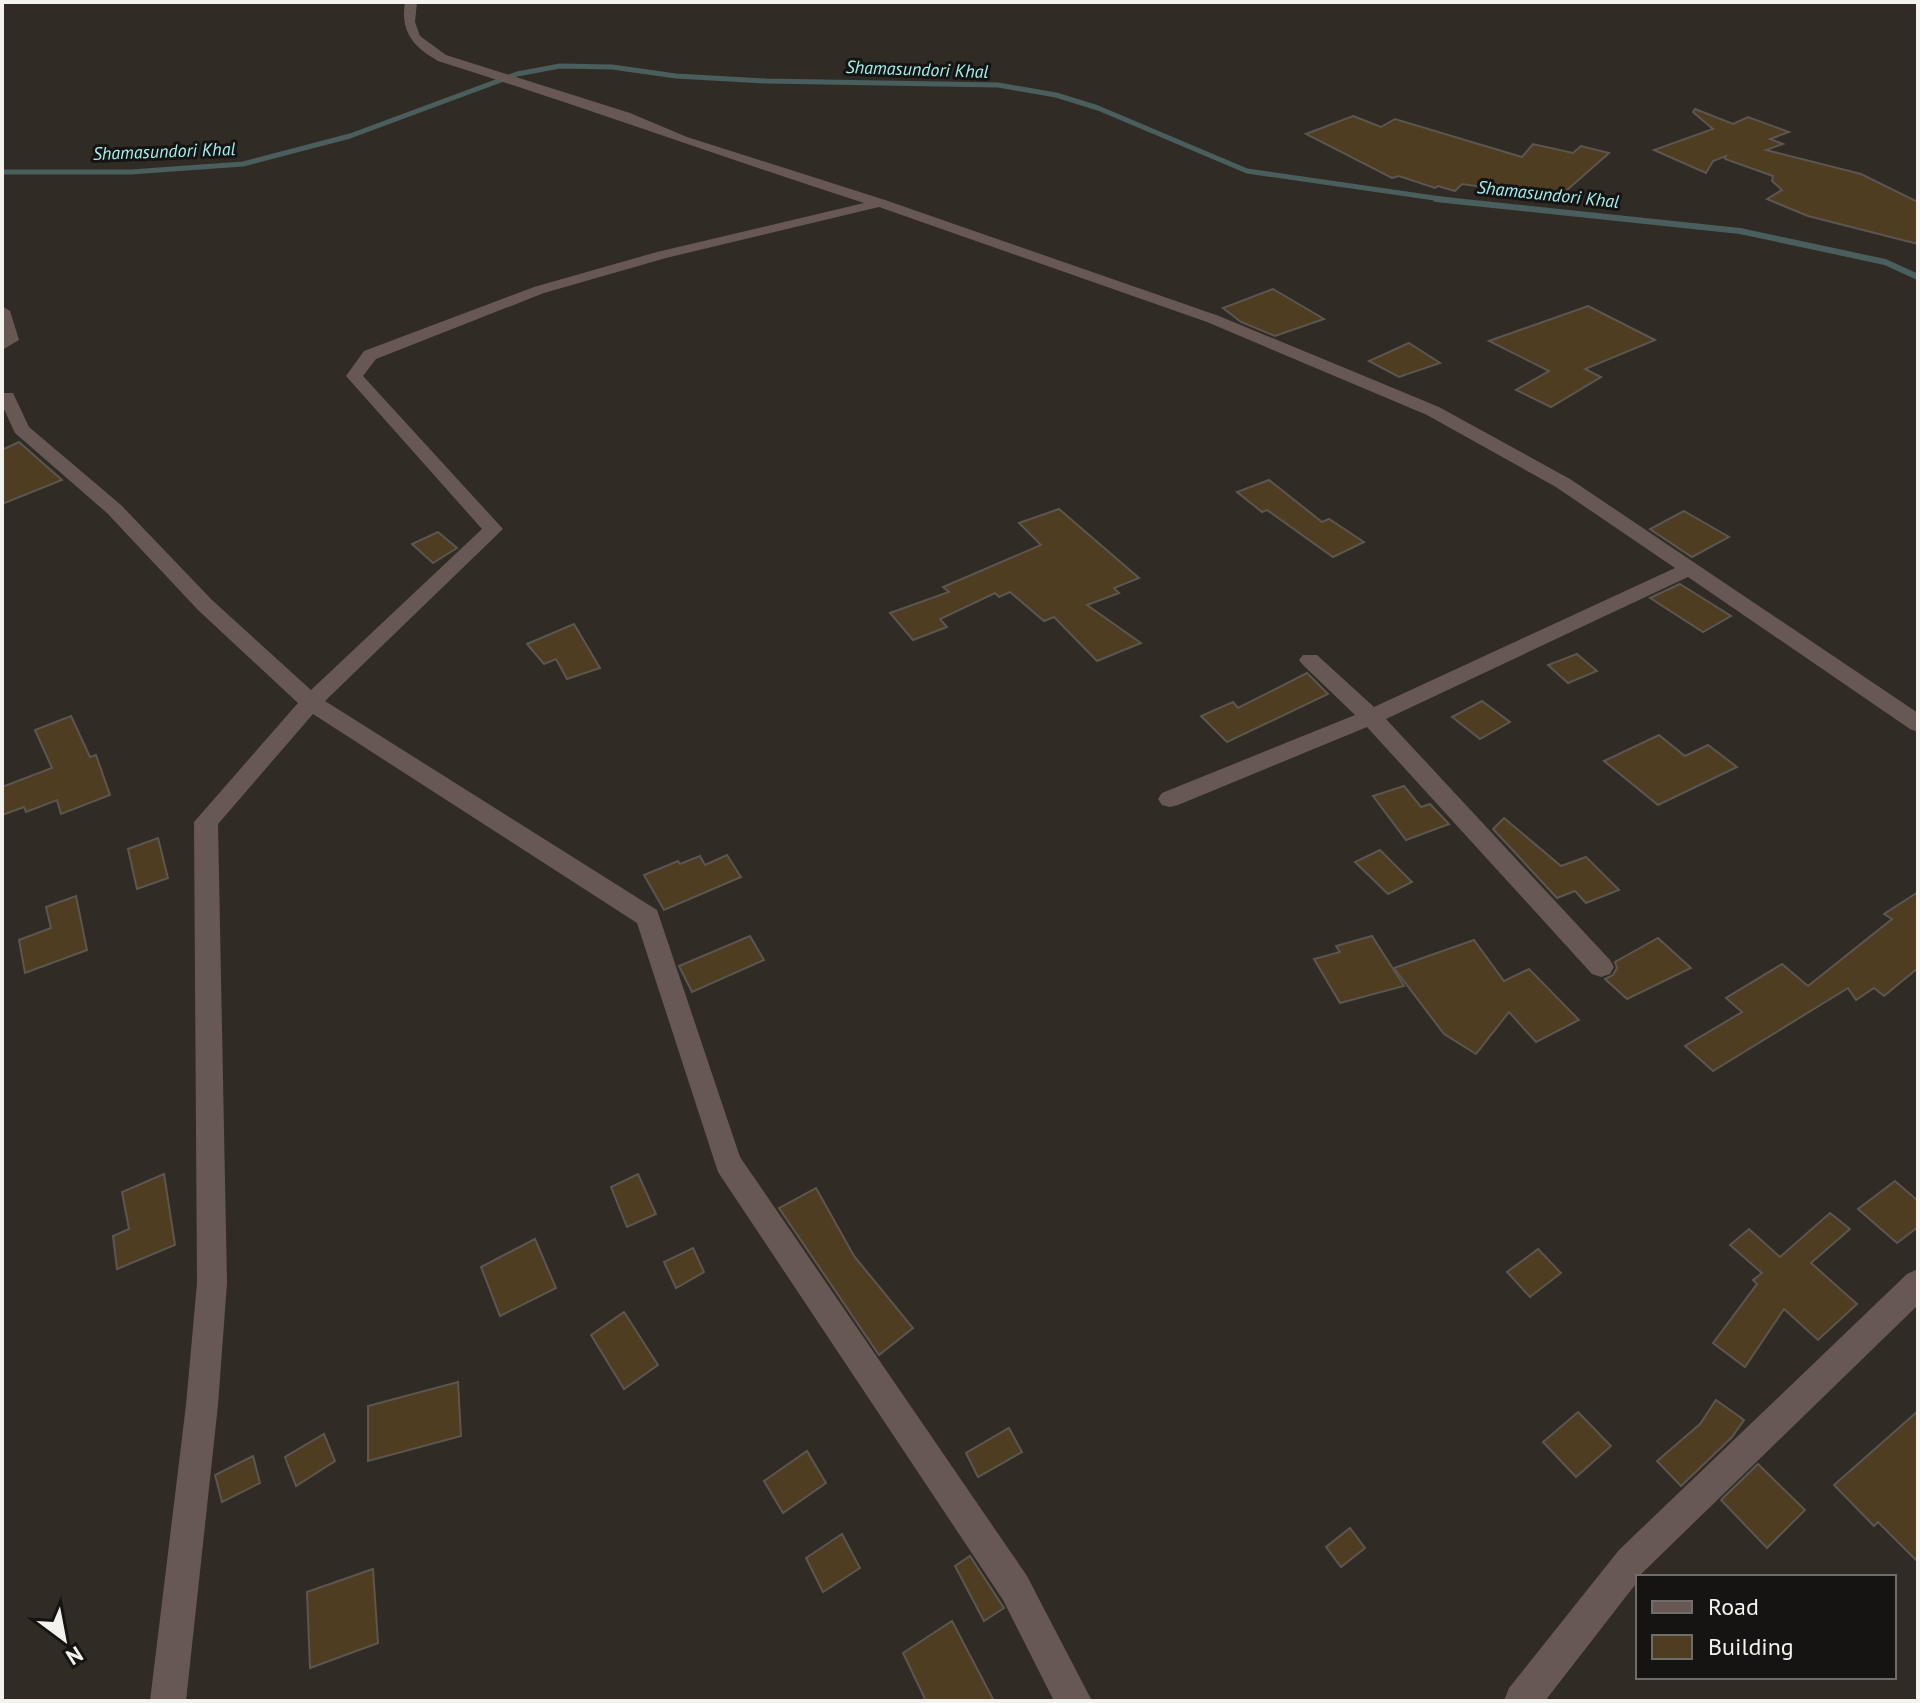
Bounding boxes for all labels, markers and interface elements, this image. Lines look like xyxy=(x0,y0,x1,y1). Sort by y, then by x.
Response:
water label: Shamasundori Khal xyxy=(845,55,989,83)
water label: Shamasundori Khal xyxy=(92,137,236,165)
water label: Shamasundori Khal xyxy=(1476,175,1620,213)
legend xyxy=(1636,1575,1896,1679)
text: Road xyxy=(1708,1591,1759,1622)
north arrow xyxy=(24,1599,104,1679)
text: Building xyxy=(1708,1631,1794,1662)
text: N xyxy=(61,1640,88,1672)

